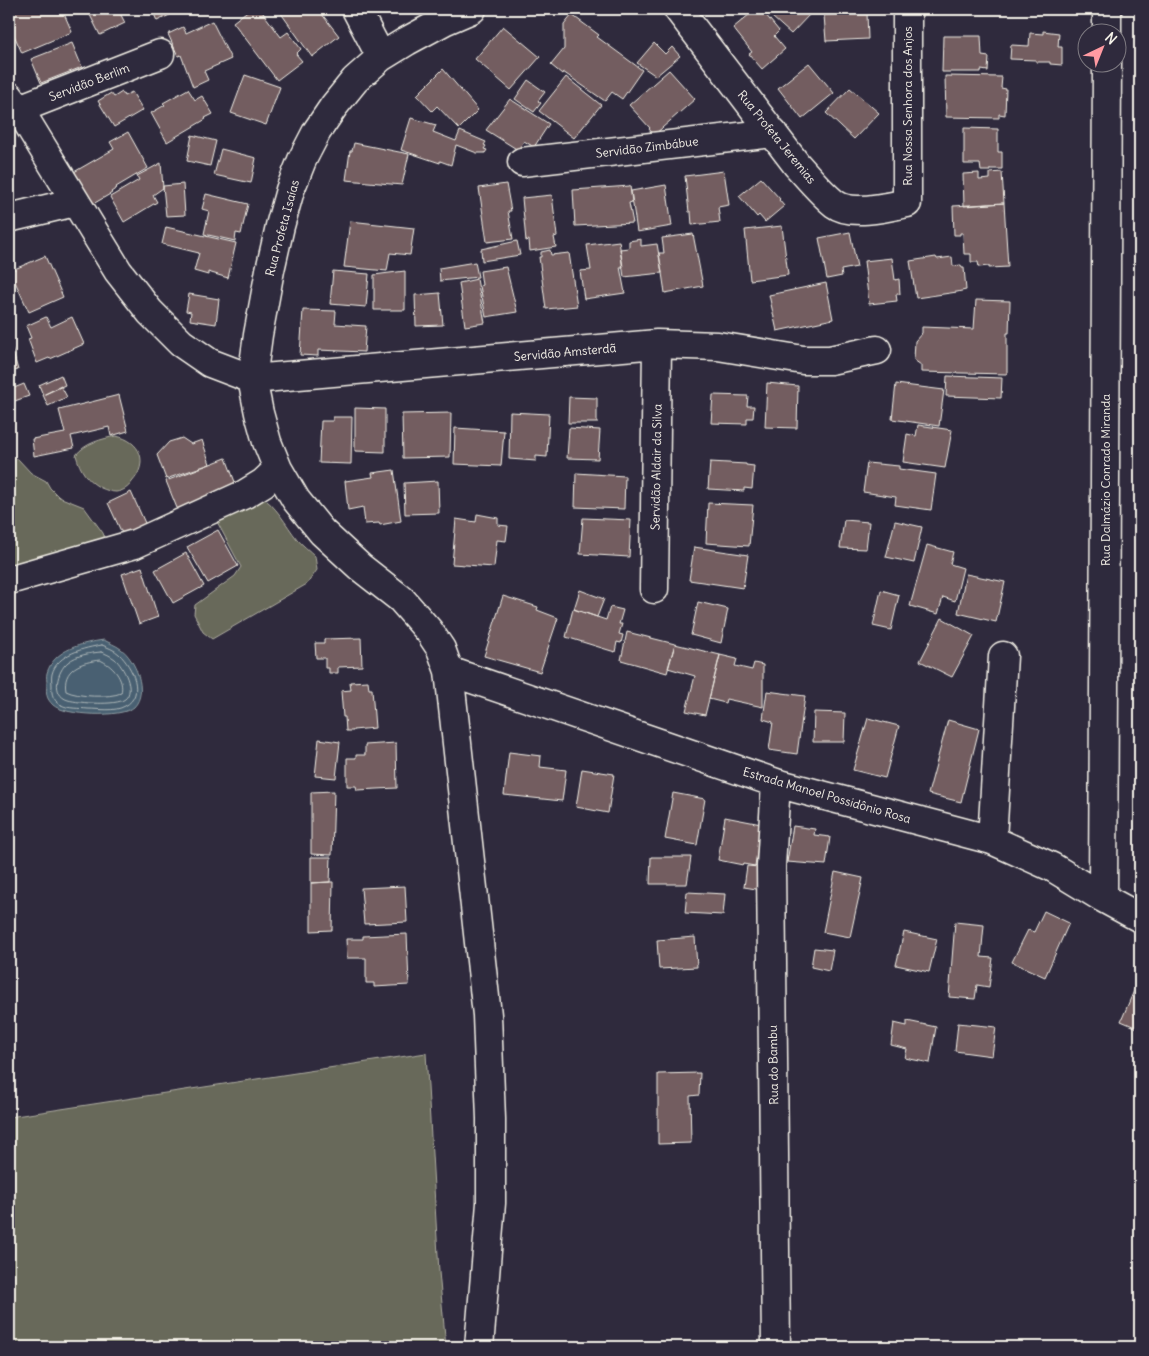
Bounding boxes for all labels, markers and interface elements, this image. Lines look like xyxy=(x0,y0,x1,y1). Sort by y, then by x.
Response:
north arrow xyxy=(1076,22,1126,72)
street label: Rua Nossa Senhora dos Anjos xyxy=(900,26,915,186)
text: N xyxy=(1101,29,1121,48)
street label: Servidão Berlim xyxy=(47,60,132,104)
street label: Rua Profeta Jeremias xyxy=(735,87,819,187)
street label: Servidão Zimbábue xyxy=(595,133,699,161)
street label: Rua Profeta Isaías xyxy=(262,178,302,278)
street label: Servidão Amsterdã xyxy=(513,340,617,364)
street label: Rua Dalmázio Conrado Miranda xyxy=(1098,394,1113,566)
street label: Servidão Aldair da Silva xyxy=(647,404,665,530)
street label: Estrada Manoel Possidônio Rosa xyxy=(741,764,913,826)
street label: Rua do Bambu xyxy=(765,1025,781,1105)

